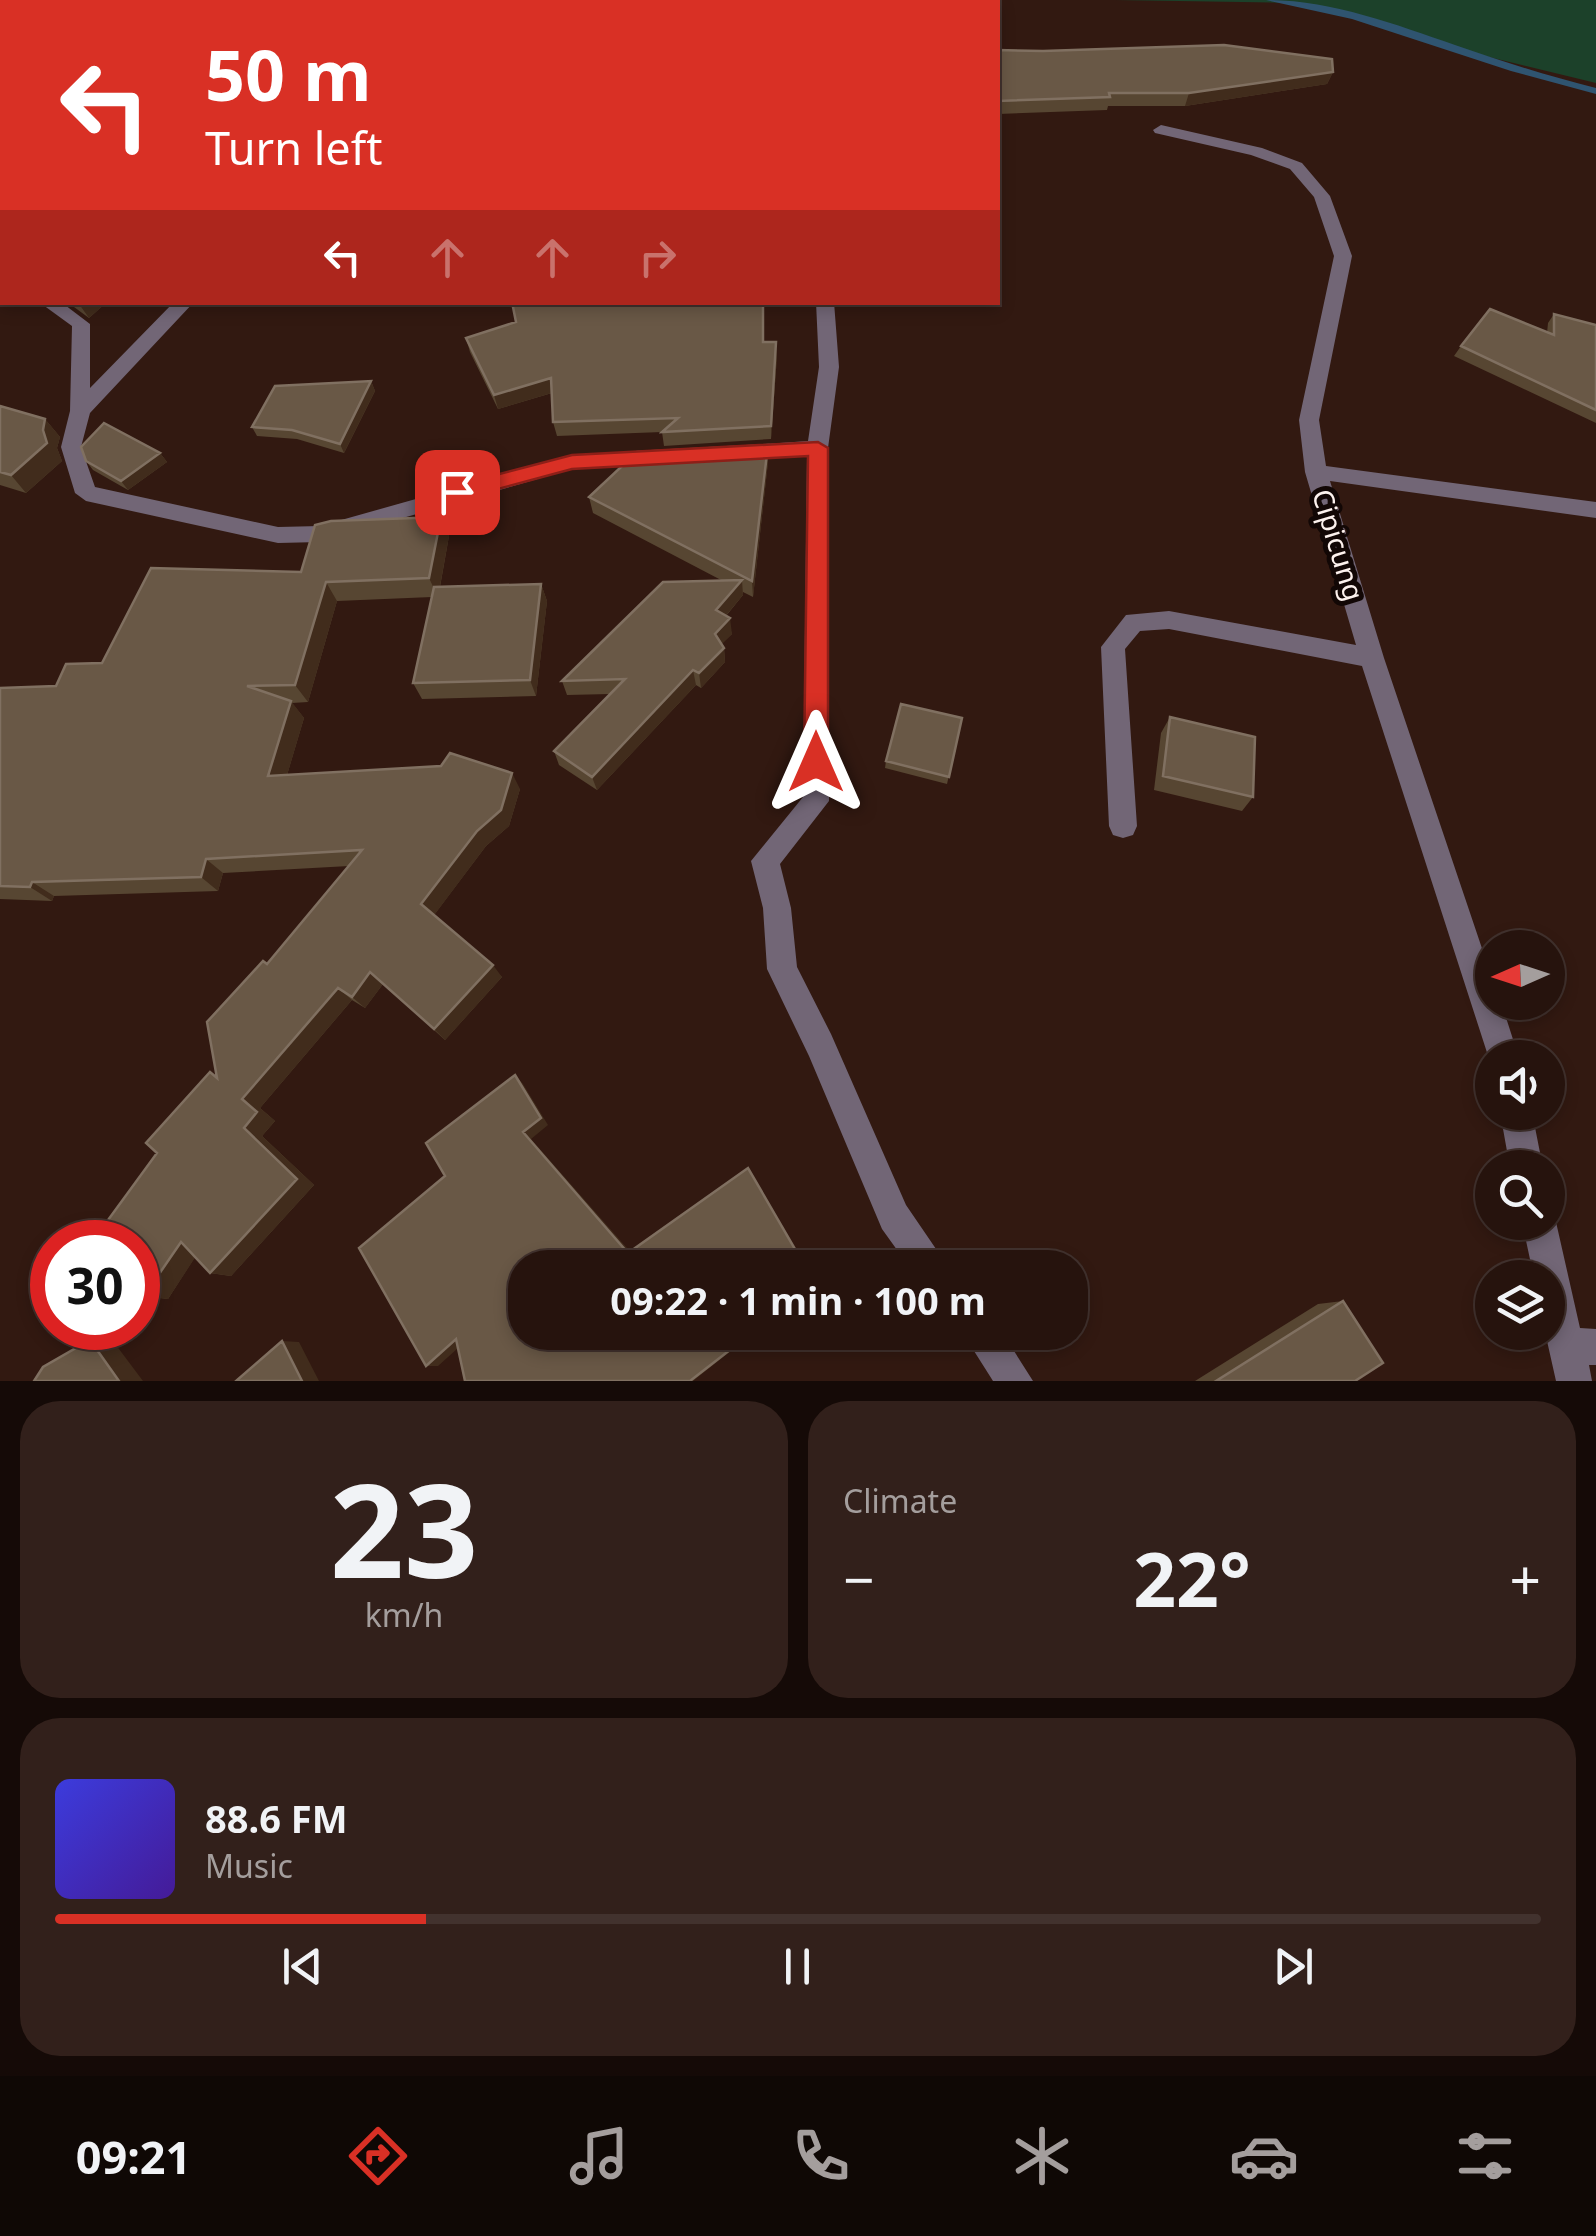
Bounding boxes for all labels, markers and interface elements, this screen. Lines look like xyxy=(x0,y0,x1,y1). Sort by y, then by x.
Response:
text: 50 m xyxy=(205,26,372,122)
icon: left xyxy=(40,40,170,170)
text: Turn left xyxy=(205,117,382,178)
icon: left xyxy=(315,230,370,285)
icon: ahead xyxy=(420,230,475,285)
icon: ahead xyxy=(525,230,580,285)
icon: right xyxy=(630,230,685,285)
pin xyxy=(415,450,500,535)
icon: arrive xyxy=(430,465,485,520)
street label: Cipicung xyxy=(1304,484,1374,605)
position arrow xyxy=(764,710,868,814)
north arrow xyxy=(1475,930,1565,1020)
map controls xyxy=(1475,930,1565,1350)
button: sound xyxy=(1475,1040,1565,1130)
button: search xyxy=(1475,1150,1565,1240)
speed limit sign: 30 xyxy=(30,1220,160,1350)
button: layers xyxy=(1475,1260,1565,1350)
text: 09:22 · 1 min · 100 m xyxy=(610,1274,986,1326)
text: 23 xyxy=(330,1439,478,1616)
text: Climate xyxy=(843,1479,957,1522)
text: 22° xyxy=(1133,1527,1251,1629)
text: − xyxy=(843,1541,874,1616)
text: + xyxy=(1510,1541,1541,1616)
text: km/h xyxy=(365,1593,443,1636)
text: 88.6 FM xyxy=(205,1792,347,1844)
text: Music xyxy=(205,1844,293,1887)
icon: previous xyxy=(275,1939,330,1994)
icon: pause xyxy=(770,1939,825,1994)
icon: next xyxy=(1266,1939,1321,1994)
icon: directions xyxy=(343,2121,413,2191)
icon: music xyxy=(564,2121,634,2191)
icon: phone xyxy=(786,2121,856,2191)
icon: climate xyxy=(1007,2121,1077,2191)
icon: car xyxy=(1229,2121,1299,2191)
icon: filters xyxy=(1450,2121,1520,2191)
text: 09:21 xyxy=(76,2126,191,2187)

